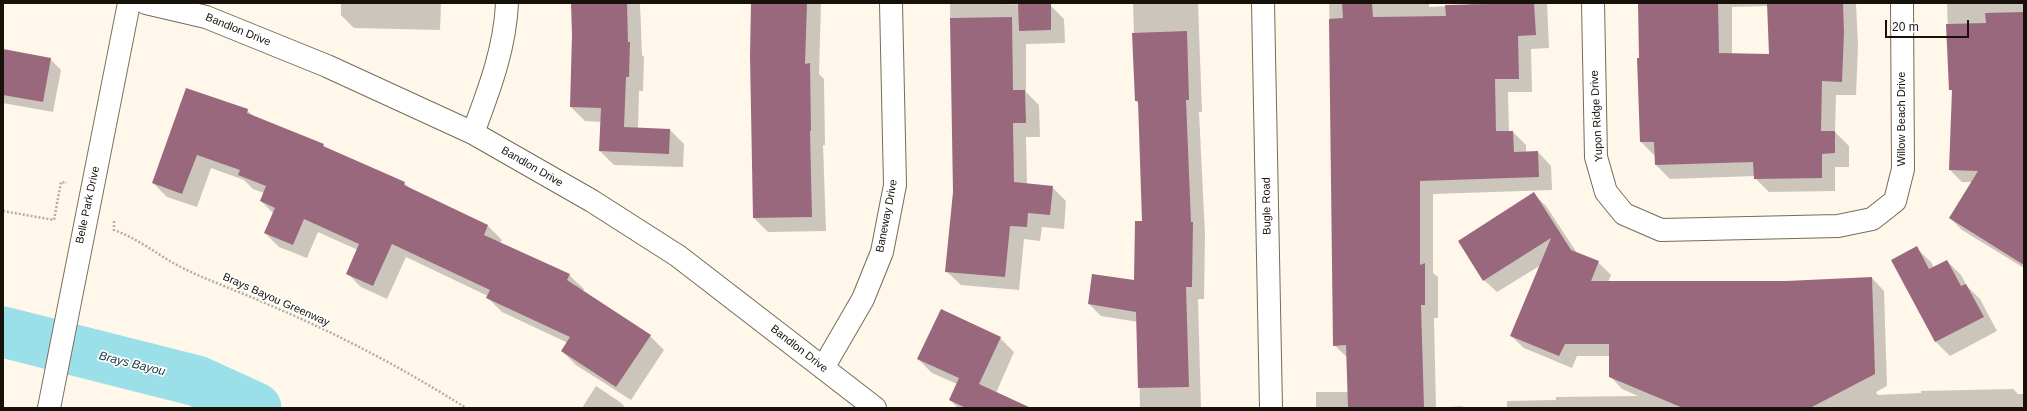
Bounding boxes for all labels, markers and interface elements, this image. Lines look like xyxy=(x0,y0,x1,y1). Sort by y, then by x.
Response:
street label: Bandlon Drive xyxy=(203,11,273,49)
scale bar xyxy=(1887,12,1971,38)
text: 20 m xyxy=(1892,20,1919,34)
street label: Yupon Ridge Drive xyxy=(1588,70,1606,162)
street label: Willow Beach Drive xyxy=(1895,72,1909,166)
street label: Bandlon Drive xyxy=(499,144,565,190)
street label: Belle Park Drive xyxy=(73,165,103,245)
street label: Bugle Road xyxy=(1260,177,1274,235)
street label: Baneway Drive xyxy=(873,178,901,254)
street label: Brays Bayou Greenway xyxy=(221,270,331,330)
street label: Bandlon Drive xyxy=(768,323,830,375)
water label: Brays Bayou xyxy=(97,349,167,379)

